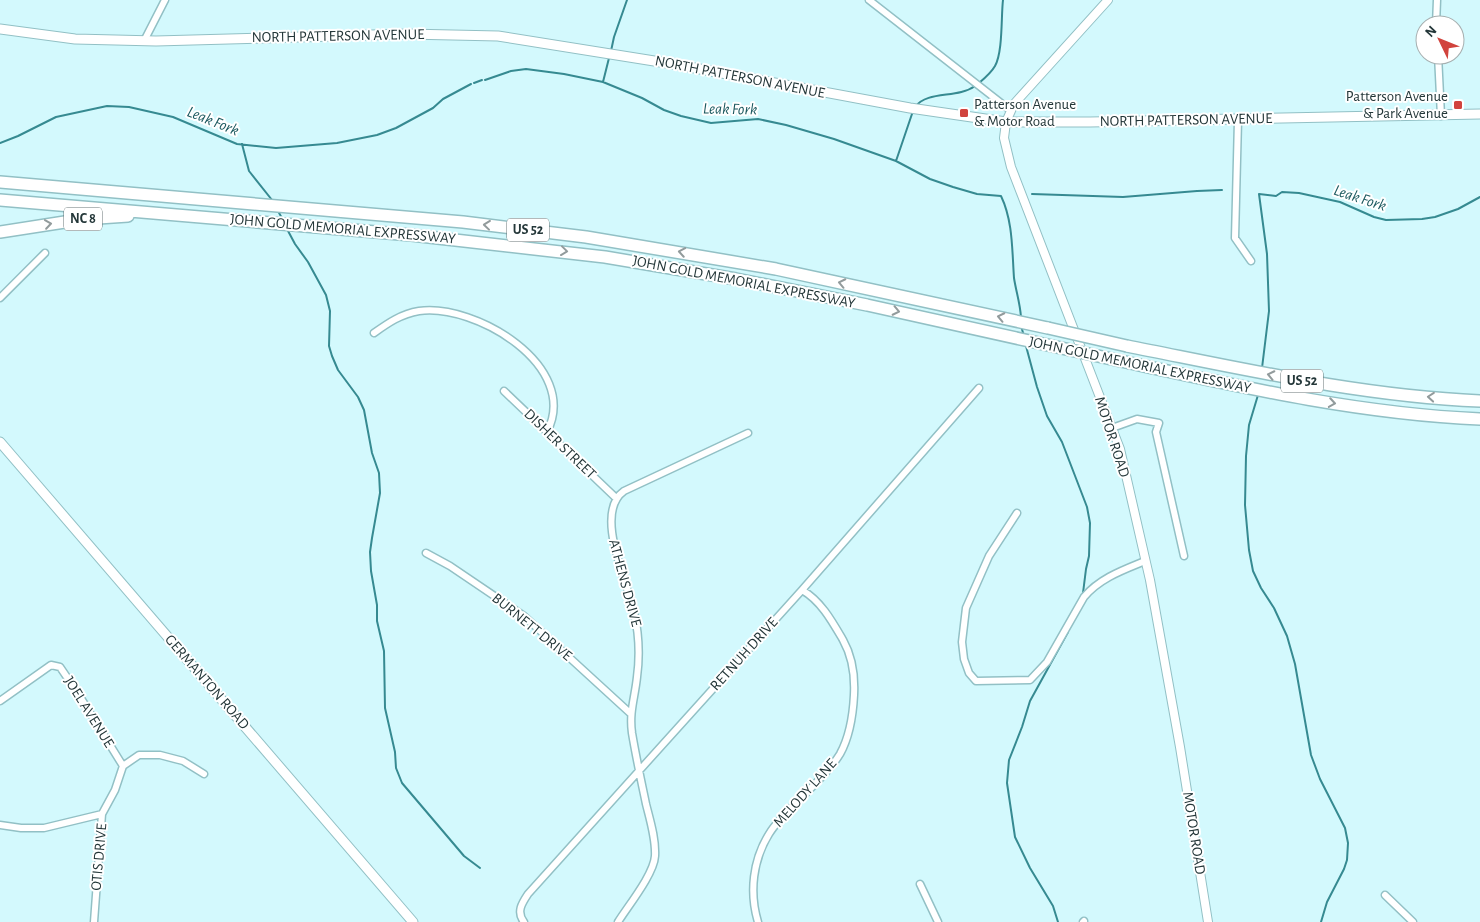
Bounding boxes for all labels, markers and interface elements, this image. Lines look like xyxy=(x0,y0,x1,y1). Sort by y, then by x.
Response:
north arrow xyxy=(1415,15,1465,65)
text: N xyxy=(1423,23,1440,40)
street label: NORTH PATTERSON AVENUE xyxy=(252,27,424,45)
street label: NORTH PATTERSON AVENUE xyxy=(654,53,826,101)
place label: Patterson Avenue & Park Avenue xyxy=(1346,89,1448,121)
place label: Patterson Avenue & Motor Road xyxy=(974,97,1076,129)
marker: Patterson Avenue & Park Avenue xyxy=(1452,99,1464,111)
water label: Leak Fork xyxy=(703,101,757,117)
water label: Leak Fork xyxy=(185,103,241,139)
marker: Patterson Avenue & Motor Road xyxy=(958,107,970,119)
street label: NORTH PATTERSON AVENUE xyxy=(1100,111,1272,129)
water label: Leak Fork xyxy=(1332,182,1388,214)
road number: NC 8 xyxy=(64,208,102,230)
street label: JOHN GOLD MEMORIAL EXPRESSWAY xyxy=(229,212,457,246)
road number: US 52 xyxy=(507,218,549,242)
one-way arrow xyxy=(44,219,52,230)
one-way arrow xyxy=(482,220,490,231)
one-way arrow xyxy=(559,246,568,256)
one-way arrow xyxy=(678,247,687,257)
street label: JOHN GOLD MEMORIAL EXPRESSWAY xyxy=(631,253,857,311)
one-way arrow xyxy=(837,278,846,289)
one-way arrow xyxy=(891,306,900,316)
one-way arrow xyxy=(996,312,1005,323)
street label: JOHN GOLD MEMORIAL EXPRESSWAY xyxy=(1028,334,1252,396)
one-way arrow xyxy=(1266,370,1275,381)
road number: US 52 xyxy=(1281,370,1323,392)
one-way arrow xyxy=(1427,392,1435,403)
street label: MOTOR ROAD xyxy=(1092,395,1132,479)
one-way arrow xyxy=(1328,398,1337,408)
street label: DISHER STREET xyxy=(521,406,599,482)
street label: ATHENS DRIVE xyxy=(606,538,644,628)
street label: BURNETT DRIVE xyxy=(489,590,575,664)
street label: RETNUH DRIVE xyxy=(707,615,781,693)
street label: GERMANTON ROAD xyxy=(162,632,252,732)
street label: JOEL AVENUE xyxy=(61,674,117,750)
street label: MELODY LANE xyxy=(771,756,839,830)
street label: MOTOR ROAD xyxy=(1180,790,1208,876)
street label: OTIS DRIVE xyxy=(89,823,109,891)

